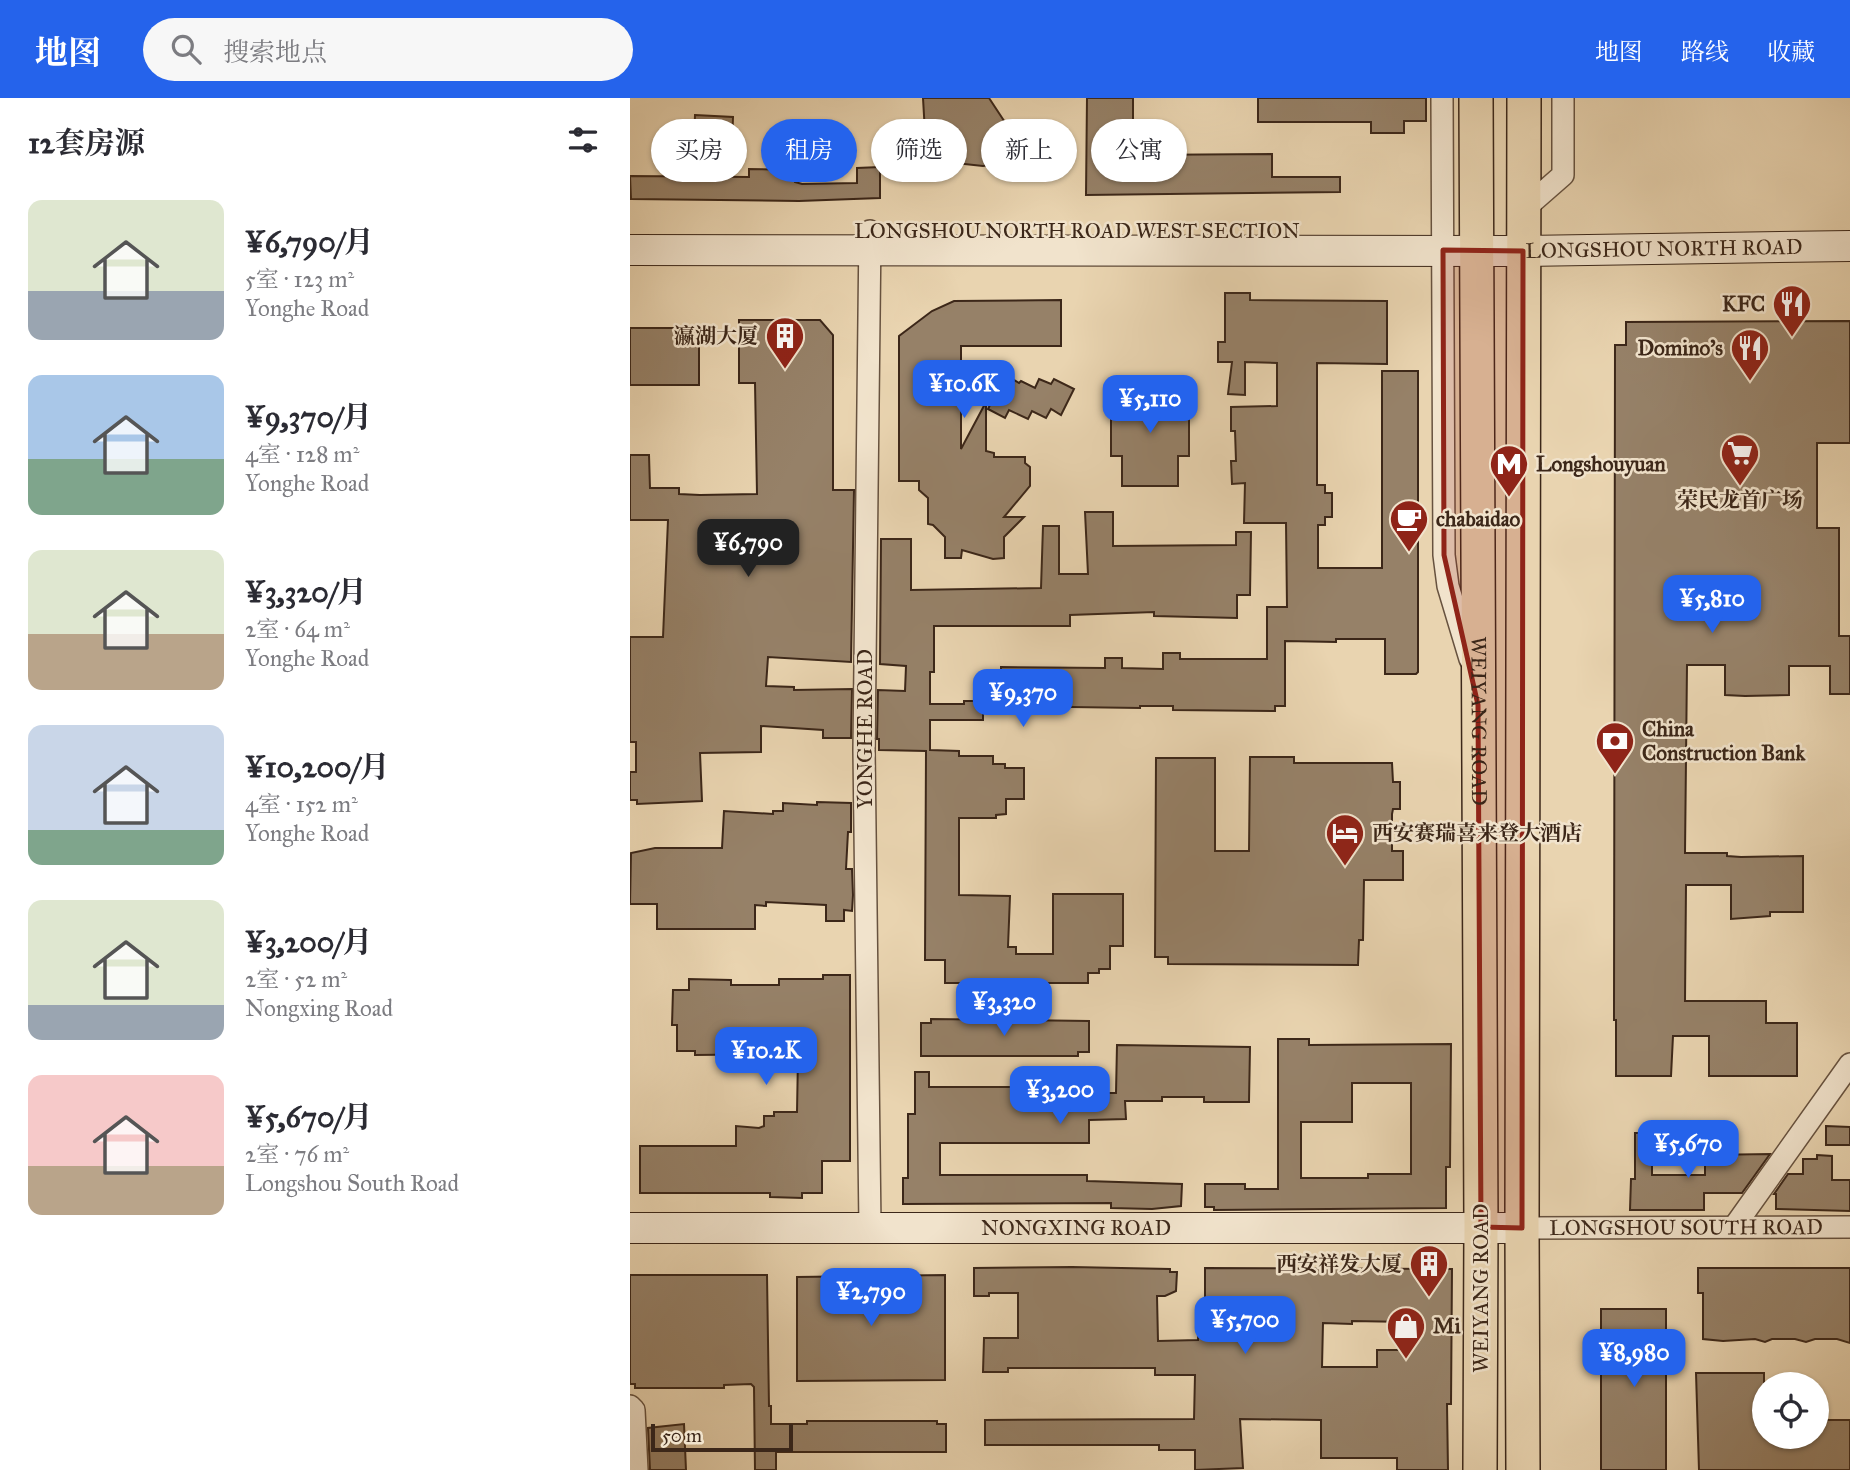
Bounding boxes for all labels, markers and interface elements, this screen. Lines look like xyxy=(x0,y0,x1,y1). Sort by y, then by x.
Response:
search box xyxy=(143,18,633,81)
icon: search xyxy=(167,30,205,68)
text: 地图 xyxy=(35,33,101,73)
text: 搜索地点 xyxy=(223,36,327,68)
text: 地图 xyxy=(1595,37,1643,67)
text: 路线 xyxy=(1681,37,1729,67)
text: 收藏 xyxy=(1767,37,1815,67)
chip: 买房 xyxy=(651,119,747,182)
chip: 租房 xyxy=(761,119,857,182)
chip: 筛选 xyxy=(871,119,967,182)
chip: 新上 xyxy=(981,119,1077,182)
chip: 公寓 xyxy=(1091,119,1187,182)
icon: filters xyxy=(564,121,602,159)
text: 12套房源 xyxy=(28,125,145,161)
street label: LONGSHOU NORTH ROAD WEST SECTION xyxy=(854,218,1300,244)
text: ¥6,790/月 xyxy=(245,224,374,260)
icon: home xyxy=(84,228,168,312)
street label: LONGSHOU NORTH ROAD xyxy=(1525,234,1803,264)
text: 5室 · 123 m² xyxy=(245,265,354,293)
restaurant icon: KFC xyxy=(1771,283,1813,338)
place label: KFC xyxy=(1722,291,1765,317)
text: Yonghe Road xyxy=(245,294,369,322)
building icon: 瀛湖大厦 xyxy=(764,315,806,370)
place label: 瀛湖大厦 xyxy=(674,323,758,349)
restaurant icon: Domino's xyxy=(1729,327,1771,382)
place label: Domino's xyxy=(1638,335,1723,361)
pin: ¥10.6K xyxy=(907,360,1021,420)
text: ¥10.6K xyxy=(929,369,999,397)
pin: ¥5,110 xyxy=(1093,376,1207,435)
text: ¥5,110 xyxy=(1119,384,1181,412)
text: ¥9,370/月 xyxy=(245,399,372,435)
icon: home xyxy=(84,403,168,487)
supermarket icon: 荣民龙首广场 xyxy=(1719,432,1761,487)
text: 4室 · 128 m² xyxy=(245,440,359,468)
metro station icon: Longshouyuan xyxy=(1488,443,1530,498)
place label: Longshouyuan xyxy=(1536,451,1666,477)
text: Yonghe Road xyxy=(245,469,369,497)
place label: 荣民龙首广场 xyxy=(1677,487,1803,513)
cafe icon: chabaidao xyxy=(1388,498,1430,553)
place label: chabaidao xyxy=(1436,506,1521,532)
pin: ¥6,790 xyxy=(691,519,805,579)
text: ¥6,790 xyxy=(713,528,783,556)
text: ¥3,320/月 xyxy=(245,574,367,610)
pin: ¥5,810 xyxy=(1655,575,1769,635)
icon: home xyxy=(84,578,168,662)
text: ¥5,810 xyxy=(1679,584,1745,612)
text: 2室 · 64 m² xyxy=(245,615,350,643)
street label: WEIYANG ROAD xyxy=(1465,636,1492,806)
text: Yonghe Road xyxy=(245,644,369,672)
street label: YONGHE ROAD xyxy=(852,649,878,809)
pin: ¥9,370 xyxy=(966,670,1080,729)
text: ¥9,370 xyxy=(989,678,1057,706)
place label: China Construction Bank xyxy=(1642,716,1806,766)
bank icon: China Construction Bank xyxy=(1594,720,1636,775)
text: ¥10,200/月 xyxy=(245,749,389,785)
icon: home xyxy=(84,753,168,837)
text: 4室 · 152 m² xyxy=(245,790,358,818)
hotel icon: 西安赛瑞喜来登大酒店 xyxy=(1324,812,1366,867)
text: Yonghe Road xyxy=(245,819,369,847)
place label: 西安赛瑞喜来登大酒店 xyxy=(1372,820,1582,846)
text: ¥3,200/月 xyxy=(245,924,372,960)
icon: home xyxy=(84,928,168,1012)
text: 2室 · 52 m² xyxy=(245,965,347,993)
pin: ¥3,320 xyxy=(947,978,1061,1038)
text: ¥3,320 xyxy=(972,987,1036,1015)
text: Nongxing Road xyxy=(245,994,393,1022)
pin: ¥10.2K xyxy=(709,1028,823,1087)
text: ¥10.2K xyxy=(731,1036,801,1064)
pin: ¥3,200 xyxy=(1003,1066,1117,1126)
text: ¥3,200 xyxy=(1026,1075,1094,1103)
text: ¥5,670/月 xyxy=(245,1099,373,1135)
icon: home xyxy=(84,1103,168,1187)
pin: ¥5,670 xyxy=(1631,1121,1745,1180)
text: ¥5,670 xyxy=(1654,1129,1722,1157)
text: 2室 · 76 m² xyxy=(245,1140,349,1168)
text: Longshou South Road xyxy=(245,1169,459,1197)
street label: WEIYANG ROAD xyxy=(1468,1203,1494,1373)
street label: LONGSHOU SOUTH ROAD xyxy=(1549,1214,1823,1241)
street label: NONGXING ROAD xyxy=(981,1215,1171,1241)
building icon: 西安祥发大厦 xyxy=(1408,1243,1450,1298)
place label: 西安祥发大厦 xyxy=(1276,1251,1402,1277)
pin: ¥2,790 xyxy=(814,1268,928,1328)
text: ¥2,790 xyxy=(836,1277,906,1305)
pin: ¥5,700 xyxy=(1188,1296,1302,1356)
text: ¥5,700 xyxy=(1211,1305,1279,1333)
shop icon: Mi xyxy=(1385,1305,1427,1360)
place label: Mi xyxy=(1433,1313,1461,1339)
pin: ¥8,980 xyxy=(1577,1330,1691,1389)
text: ¥8,980 xyxy=(1598,1338,1670,1366)
map controls xyxy=(1752,1372,1829,1449)
button: locate xyxy=(1752,1372,1829,1449)
scale bar xyxy=(651,1421,793,1453)
text: 50 m xyxy=(662,1424,702,1447)

